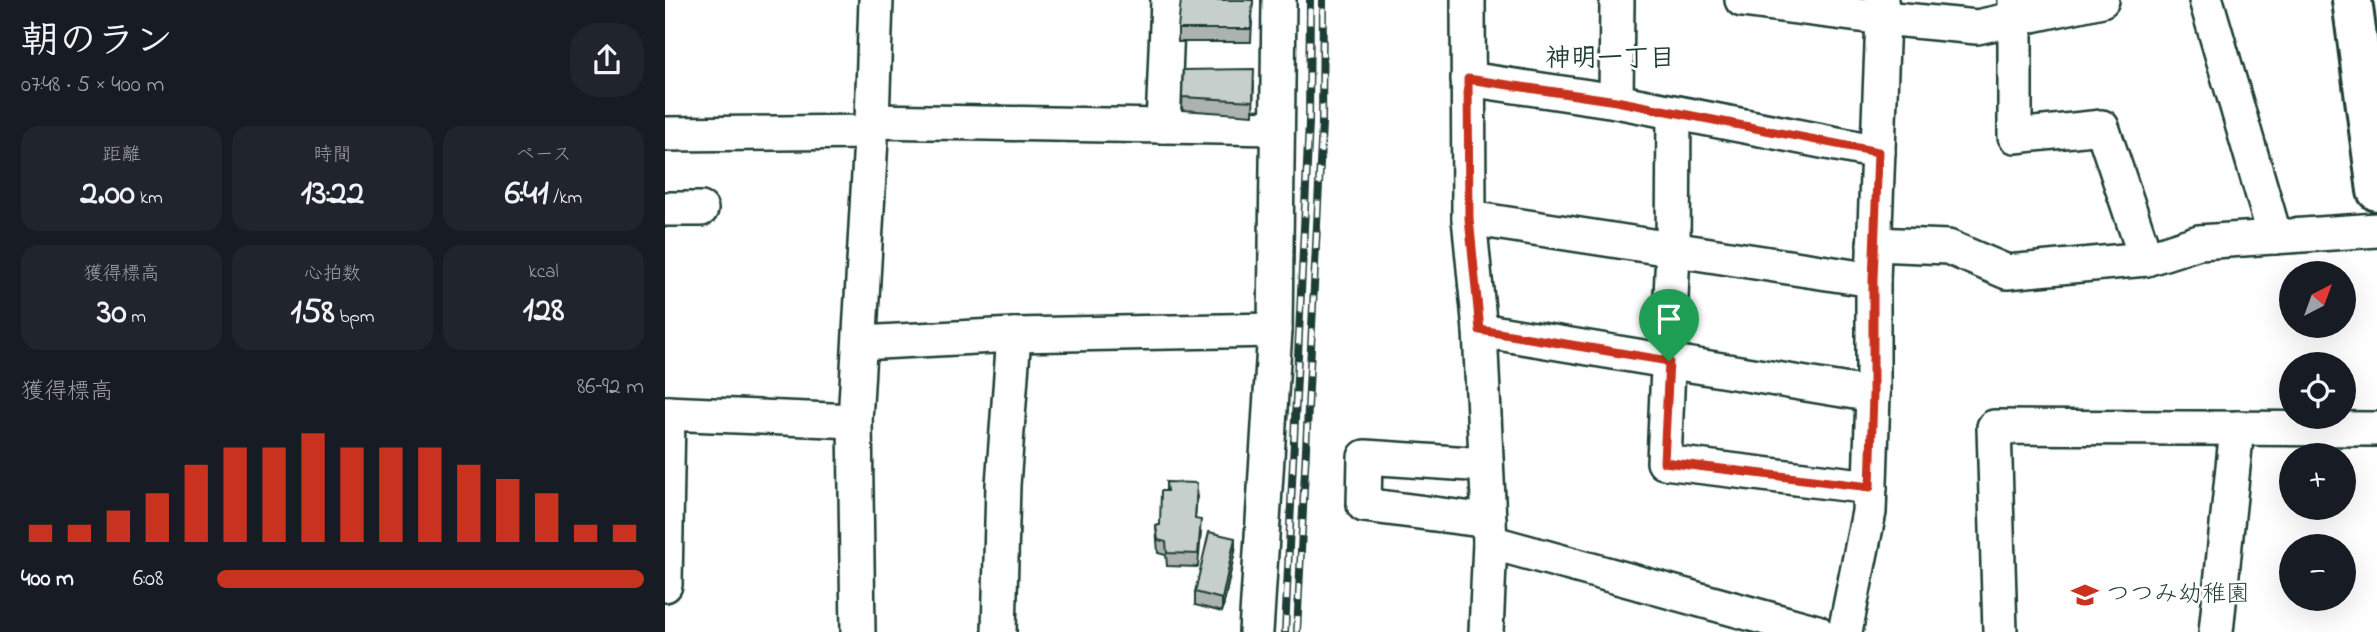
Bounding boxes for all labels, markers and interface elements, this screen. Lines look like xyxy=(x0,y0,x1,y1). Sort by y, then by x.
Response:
text: 朝のラン xyxy=(21,15,173,71)
button: share xyxy=(570,23,644,97)
district label: 神明一丁目 xyxy=(1545,41,1675,79)
text: 07:48 · 5 × 400 m xyxy=(21,69,164,102)
text: 距離 xyxy=(102,142,141,169)
text: 時間 xyxy=(313,142,352,169)
text: ペース xyxy=(516,142,571,169)
text: 2.00 xyxy=(80,169,135,220)
text: 13:22 xyxy=(301,169,364,220)
text: 6:41 xyxy=(505,169,549,220)
text: km xyxy=(135,185,163,212)
text: /km xyxy=(549,185,582,212)
text: kcal xyxy=(528,259,559,286)
text: 獲得標高 xyxy=(83,261,160,288)
text: 心拍数 xyxy=(304,261,361,288)
north arrow xyxy=(2279,261,2355,338)
map controls xyxy=(2279,261,2356,611)
text: 128 xyxy=(523,286,564,337)
text: 30 xyxy=(97,288,127,339)
text: 158 xyxy=(290,288,335,339)
pin xyxy=(1639,289,1699,361)
icon: arrive xyxy=(1650,300,1688,338)
text: m xyxy=(127,304,146,331)
text: bpm xyxy=(335,304,375,331)
button: locate xyxy=(2279,352,2356,429)
text: 86–92 m xyxy=(577,371,644,404)
text: 獲得標高 xyxy=(21,376,113,409)
button: + xyxy=(2279,443,2356,520)
button: − xyxy=(2279,534,2356,611)
text: 400 m xyxy=(21,563,74,596)
text: 6:08 xyxy=(133,563,164,596)
place label: つつみ幼稚園 xyxy=(2106,578,2250,613)
school or university icon: つつみ幼稚園 xyxy=(2070,580,2100,610)

